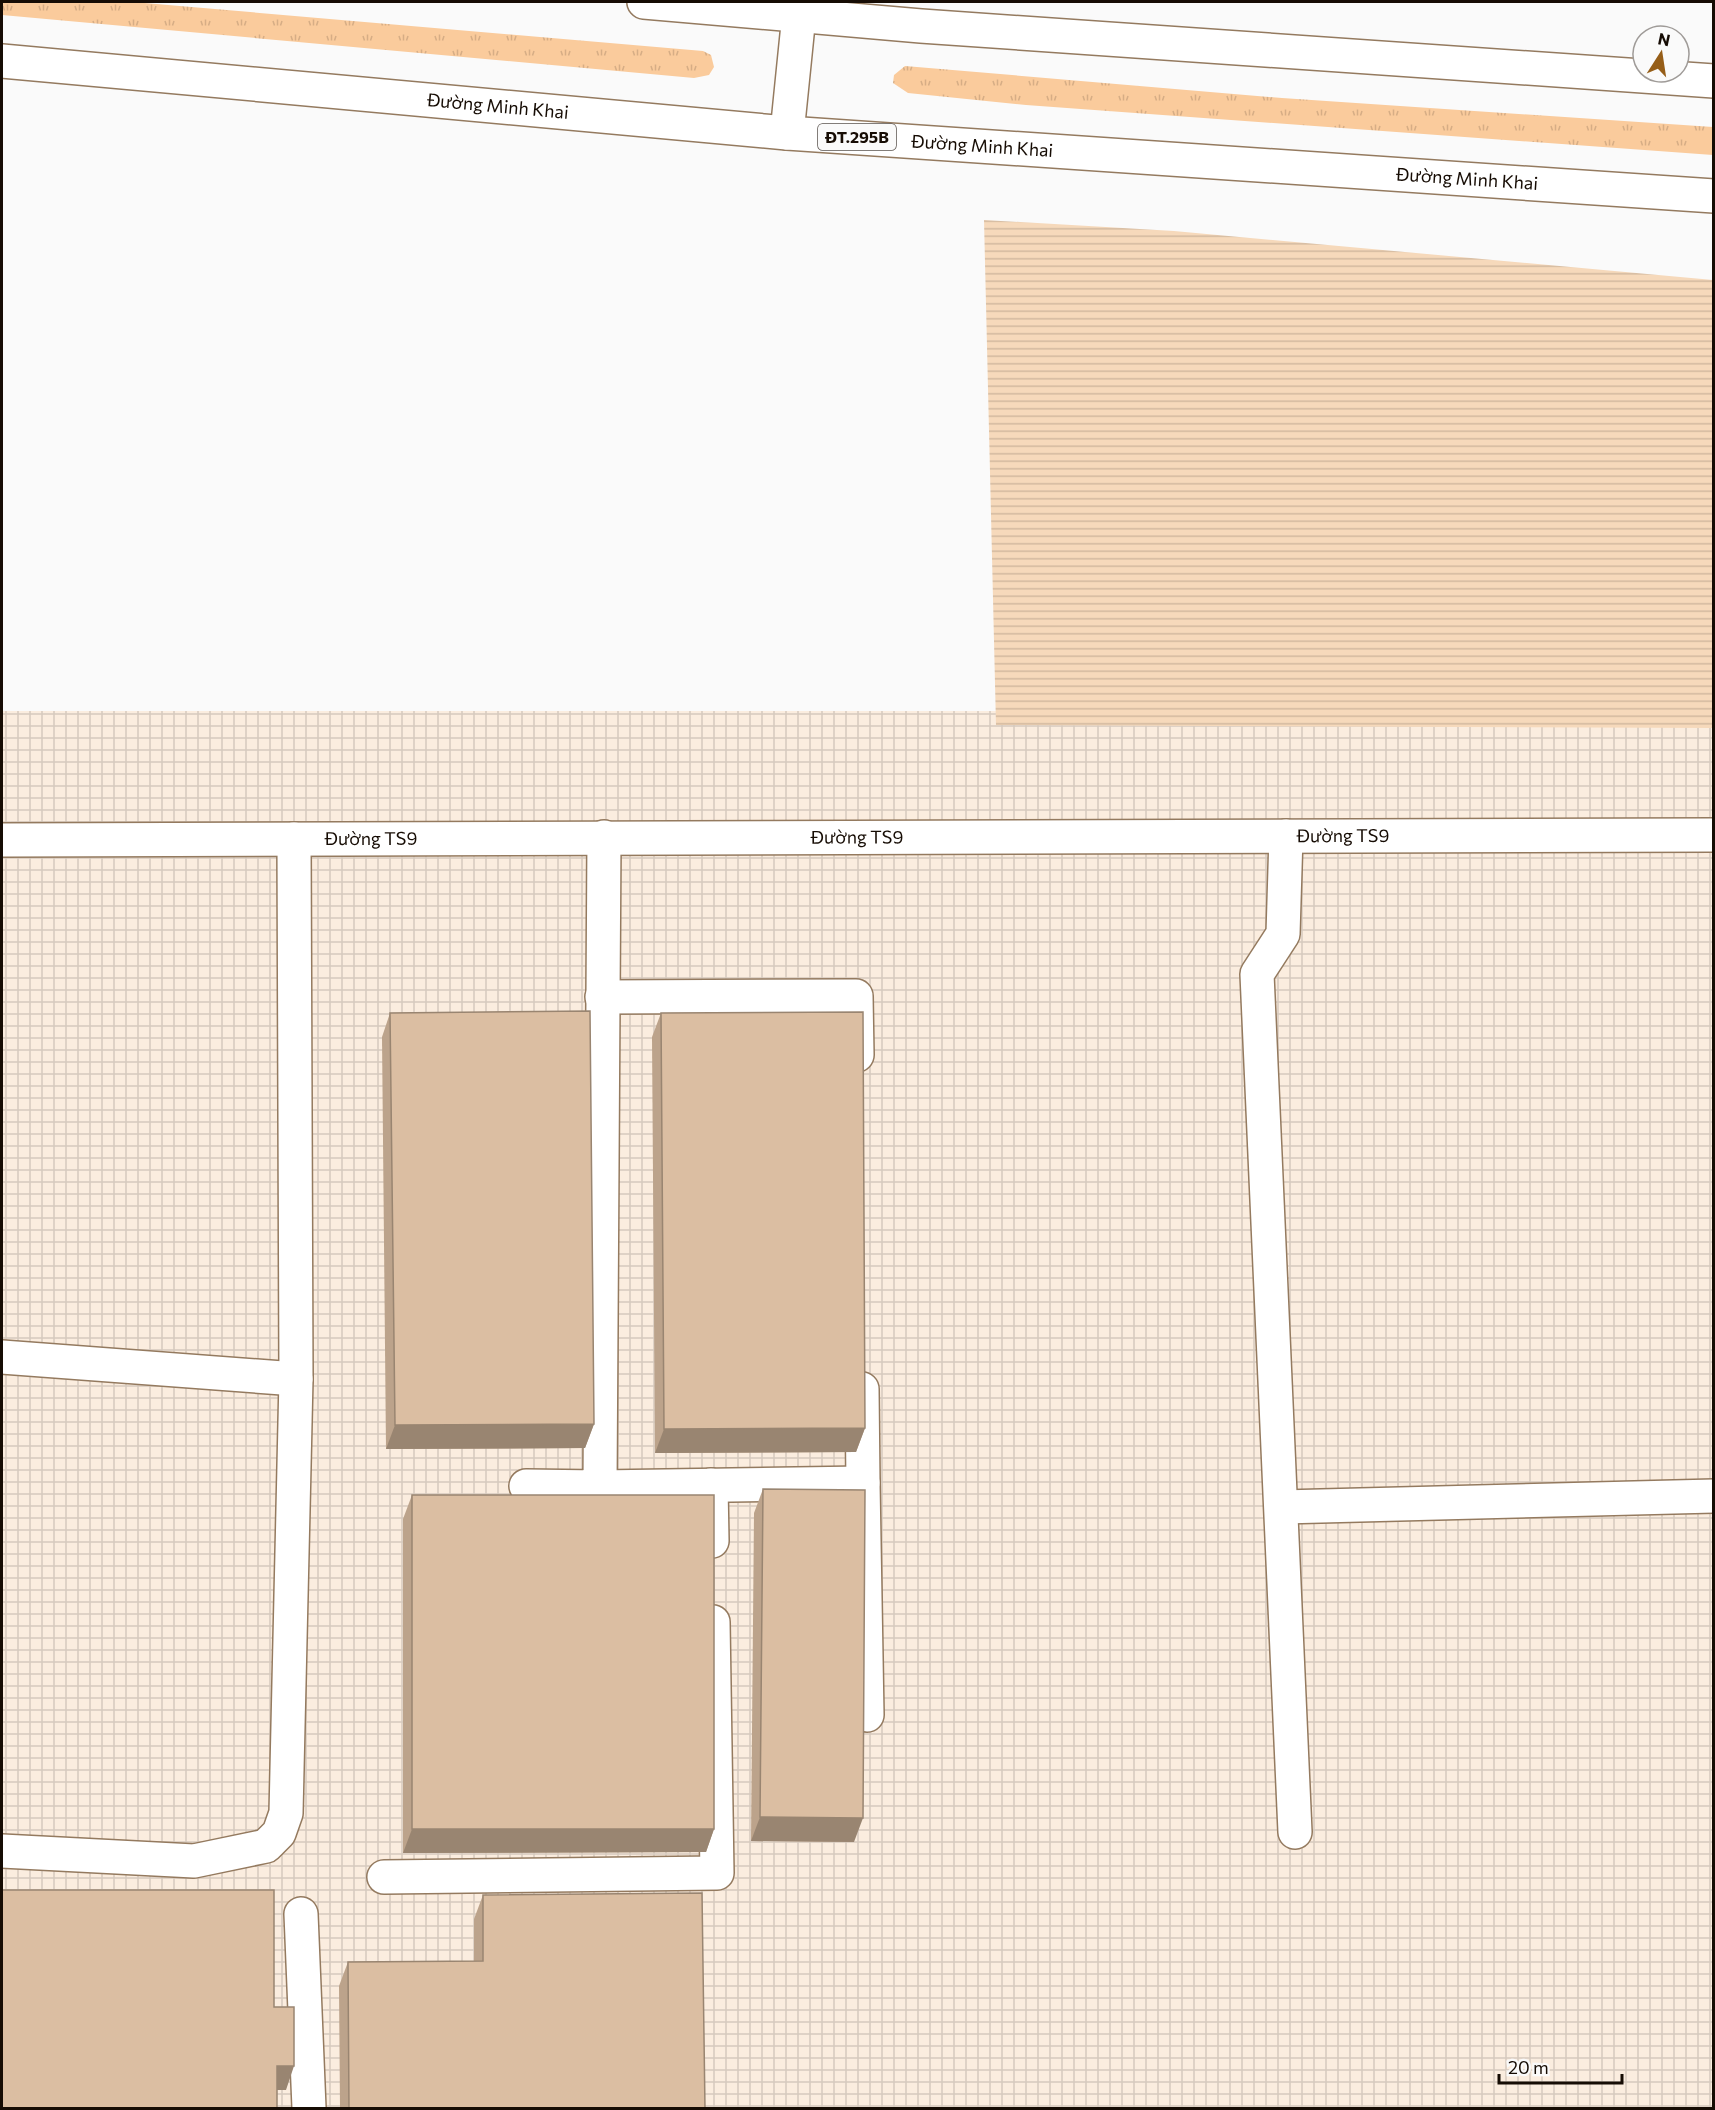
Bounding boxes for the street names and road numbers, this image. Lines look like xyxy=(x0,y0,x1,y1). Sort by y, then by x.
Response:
street label: Đường Minh Khai xyxy=(425,88,570,123)
road number: ĐT.295B xyxy=(818,124,896,150)
street label: Đường Minh Khai xyxy=(910,129,1054,161)
street label: Đường Minh Khai xyxy=(1395,162,1539,194)
street label: Đường TS9 xyxy=(1296,824,1389,846)
street label: Đường TS9 xyxy=(810,825,903,848)
street label: Đường TS9 xyxy=(324,827,417,849)

